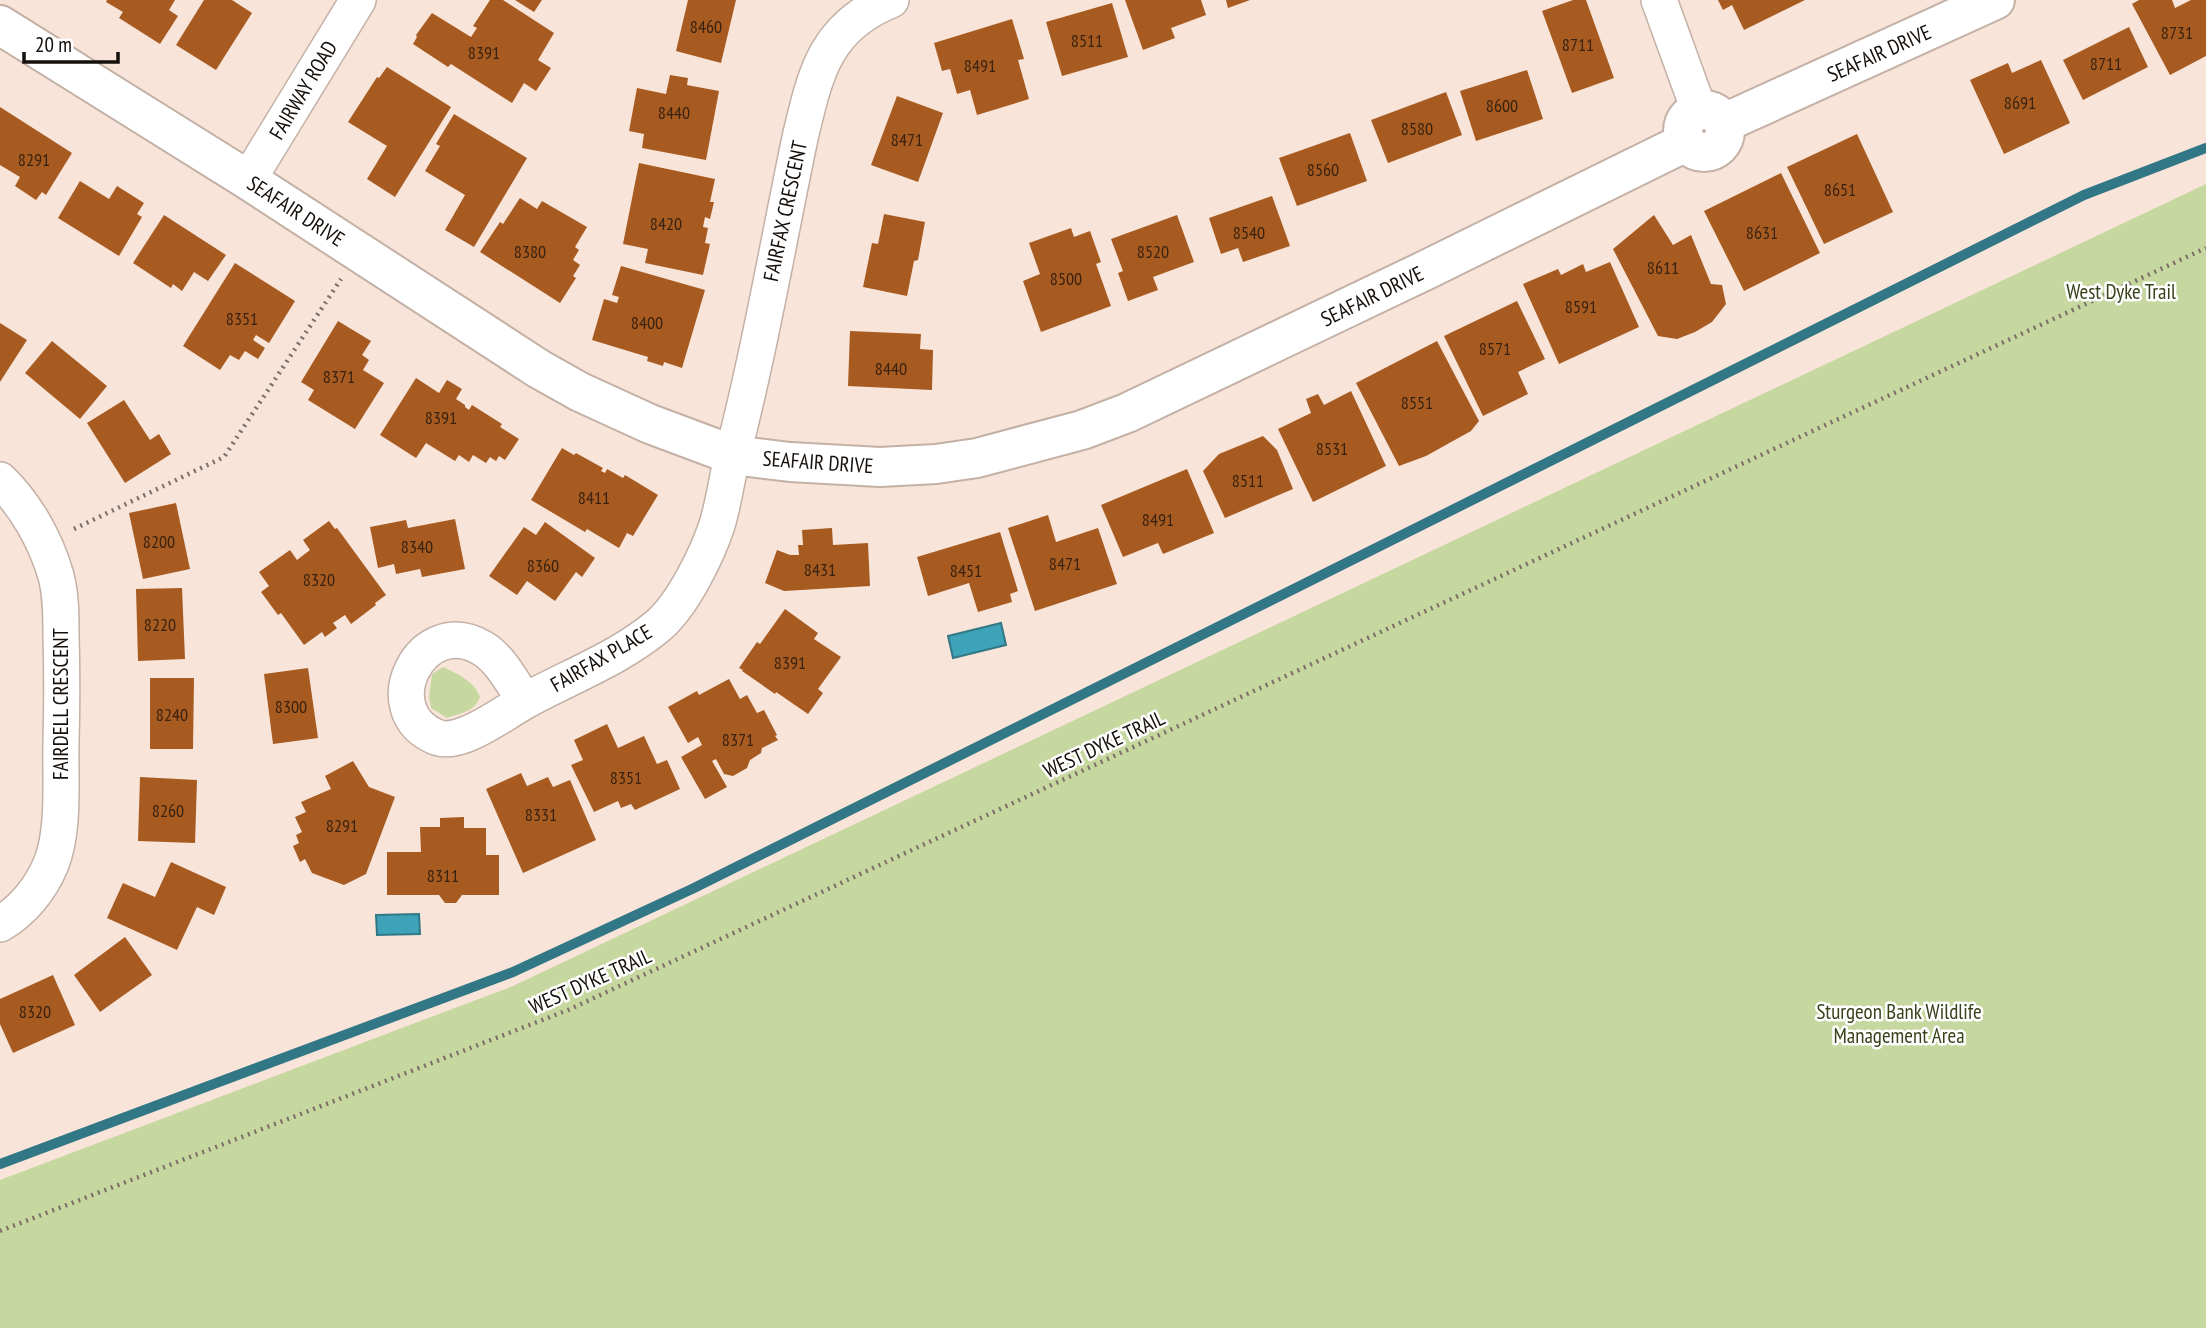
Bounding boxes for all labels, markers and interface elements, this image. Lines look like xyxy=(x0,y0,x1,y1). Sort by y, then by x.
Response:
house number: 8460 xyxy=(690,15,722,38)
street label: SEAFAIR DRIVE xyxy=(1823,18,1935,88)
scale bar xyxy=(24,21,119,65)
house number: 8731 xyxy=(2161,21,2193,44)
house number: 8511 xyxy=(1071,29,1103,52)
text: 20 m xyxy=(35,31,72,58)
house number: 8711 xyxy=(1562,33,1594,56)
street label: FAIRWAY ROAD xyxy=(263,36,343,144)
house number: 8391 xyxy=(468,41,500,64)
house number: 8711 xyxy=(2090,52,2122,75)
house number: 8491 xyxy=(964,54,996,77)
house number: 8691 xyxy=(2004,91,2036,114)
house number: 8600 xyxy=(1486,94,1518,117)
house number: 8440 xyxy=(658,101,690,124)
house number: 8580 xyxy=(1401,117,1433,140)
house number: 8471 xyxy=(891,128,923,151)
street label: FAIRFAX CRESCENT xyxy=(757,138,813,284)
house number: 8291 xyxy=(18,148,50,171)
house number: 8560 xyxy=(1307,158,1339,181)
street label: SEAFAIR DRIVE xyxy=(242,170,350,252)
house number: 8651 xyxy=(1824,178,1856,201)
house number: 8420 xyxy=(650,212,682,235)
house number: 8540 xyxy=(1233,221,1265,244)
house number: 8631 xyxy=(1746,221,1778,244)
house number: 8380 xyxy=(514,240,546,263)
house number: 8520 xyxy=(1137,240,1169,263)
house number: 8611 xyxy=(1647,256,1679,279)
street label: SEAFAIR DRIVE xyxy=(1316,260,1428,332)
house number: 8500 xyxy=(1050,267,1082,290)
park label: West Dyke Trail xyxy=(2066,278,2176,305)
house number: 8591 xyxy=(1565,295,1597,318)
house number: 8351 xyxy=(226,307,258,330)
house number: 8400 xyxy=(631,311,663,334)
house number: 8571 xyxy=(1479,337,1511,360)
house number: 8440 xyxy=(875,357,907,380)
house number: 8371 xyxy=(323,365,355,388)
house number: 8551 xyxy=(1401,391,1433,414)
house number: 8391 xyxy=(425,406,457,429)
house number: 8531 xyxy=(1316,437,1348,460)
street label: SEAFAIR DRIVE xyxy=(762,445,874,479)
house number: 8511 xyxy=(1232,469,1264,492)
house number: 8411 xyxy=(578,486,610,509)
house number: 8491 xyxy=(1142,508,1174,531)
house number: 8200 xyxy=(143,530,175,553)
house number: 8340 xyxy=(401,535,433,558)
house number: 8471 xyxy=(1049,552,1081,575)
house number: 8360 xyxy=(527,554,559,577)
house number: 8431 xyxy=(804,558,836,581)
house number: 8451 xyxy=(950,559,982,582)
house number: 8320 xyxy=(303,568,335,591)
house number: 8220 xyxy=(144,613,176,636)
street label: FAIRFAX PLACE xyxy=(546,618,656,698)
street label: FAIRDELL CRESCENT xyxy=(47,628,74,780)
house number: 8391 xyxy=(774,651,806,674)
house number: 8300 xyxy=(275,695,307,718)
house number: 8240 xyxy=(156,703,188,726)
street label: WEST DYKE TRAIL xyxy=(1039,704,1169,784)
house number: 8371 xyxy=(722,728,754,751)
house number: 8351 xyxy=(610,766,642,789)
house number: 8260 xyxy=(152,799,184,822)
house number: 8331 xyxy=(525,803,557,826)
house number: 8291 xyxy=(326,814,358,837)
house number: 8311 xyxy=(427,864,459,887)
street label: WEST DYKE TRAIL xyxy=(525,942,656,1020)
park label: Sturgeon Bank Wildlife Management Area xyxy=(1816,998,1982,1049)
house number: 8320 xyxy=(19,1000,51,1023)

